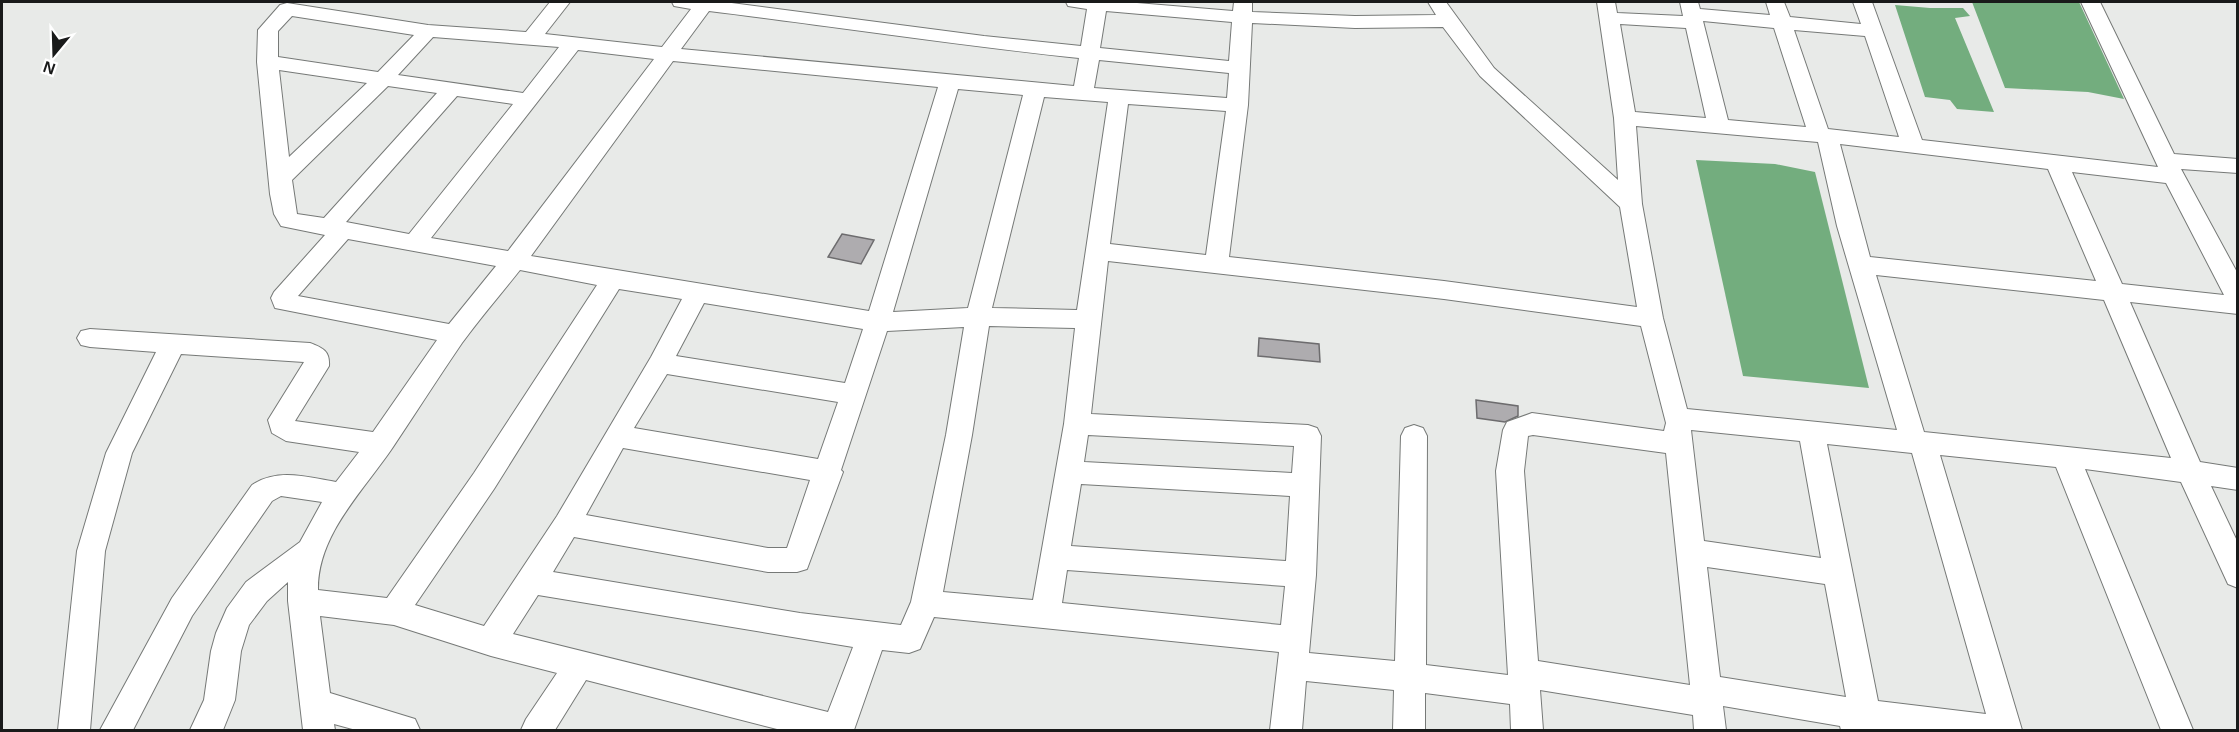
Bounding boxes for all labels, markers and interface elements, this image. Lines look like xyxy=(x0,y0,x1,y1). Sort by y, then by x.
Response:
north arrow xyxy=(24,24,84,84)
text: N xyxy=(41,58,58,78)

